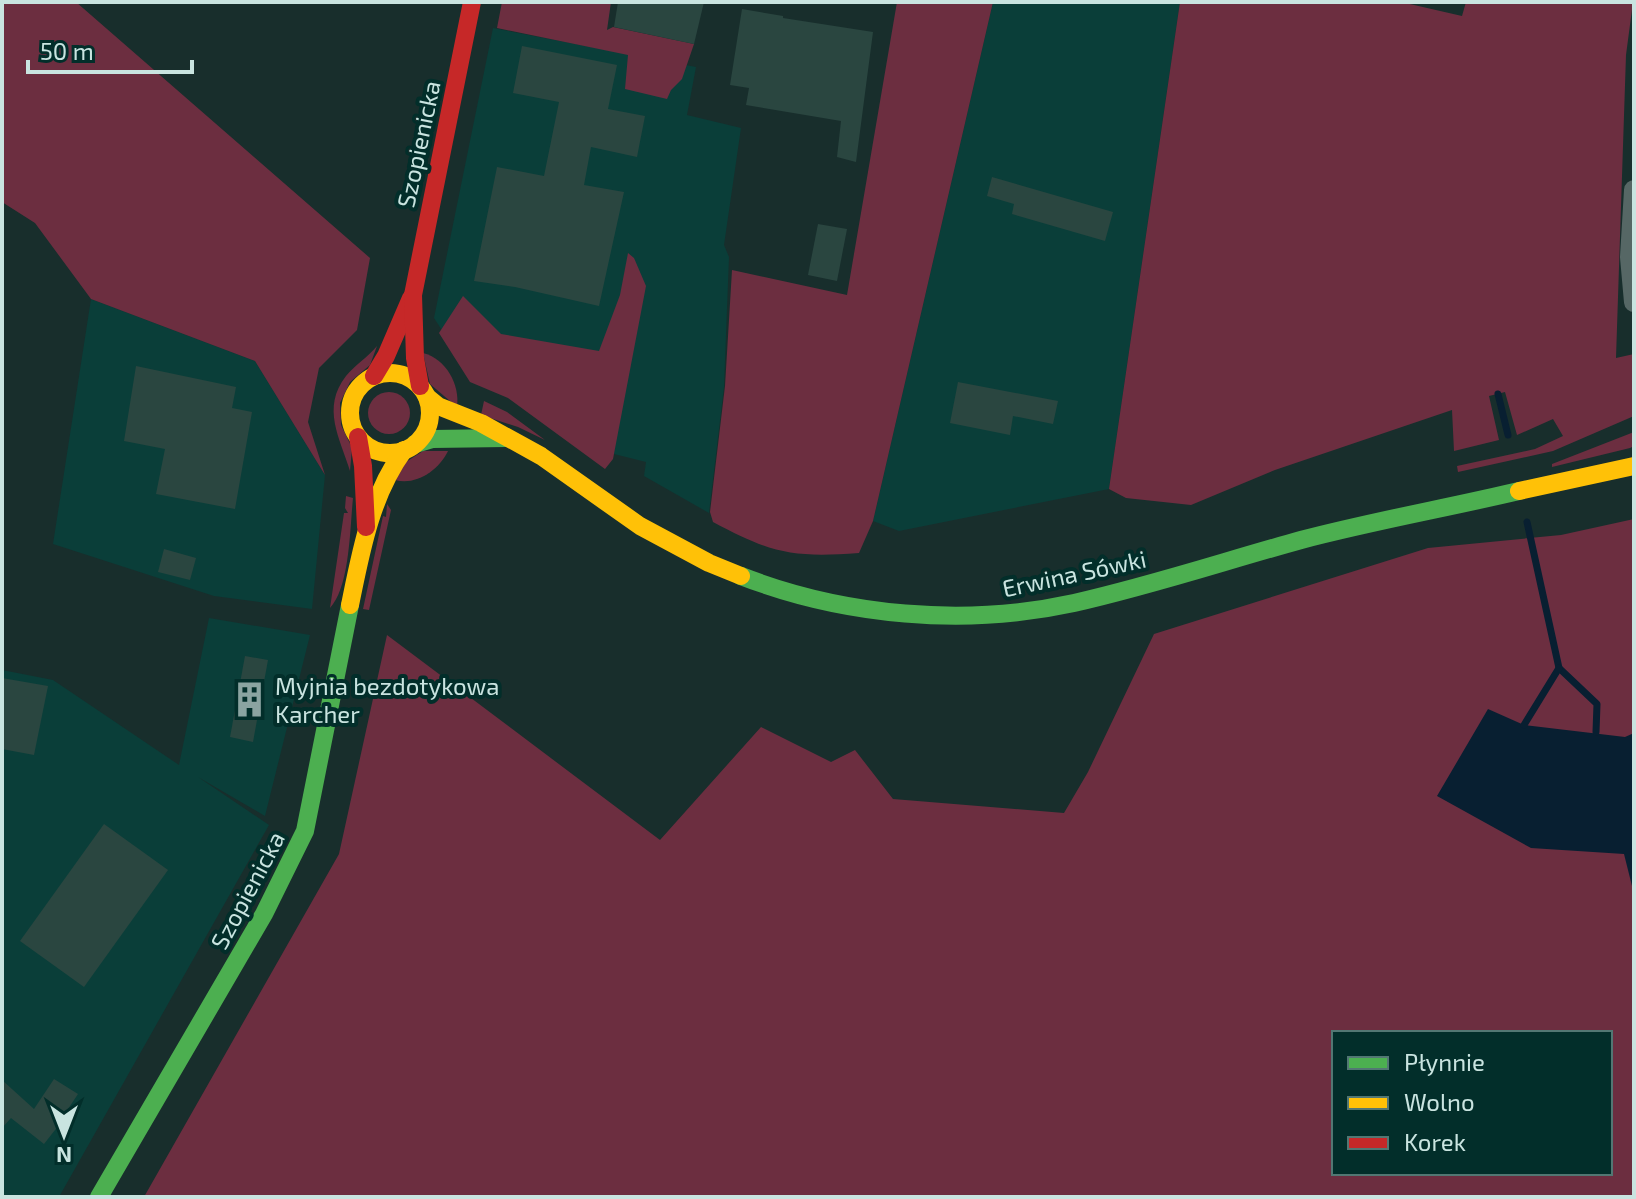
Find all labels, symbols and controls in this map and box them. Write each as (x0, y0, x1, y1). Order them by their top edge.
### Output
scale bar (28, 24, 192, 74)
text: 50 m (40, 36, 94, 65)
street label: Szopienicka (390, 78, 446, 210)
street label: Erwina Sówki (999, 544, 1149, 602)
place label: Myjnia bezdotykowa Karcher (275, 671, 499, 728)
building icon: Myjnia bezdotykowa Karcher (230, 680, 268, 718)
street label: Szopienicka (204, 826, 290, 954)
legend (1332, 1031, 1612, 1175)
text: Płynnie (1404, 1047, 1485, 1076)
text: Wolno (1404, 1087, 1475, 1116)
north arrow (24, 1095, 104, 1175)
text: Korek (1404, 1127, 1466, 1156)
text: N (56, 1143, 72, 1169)

